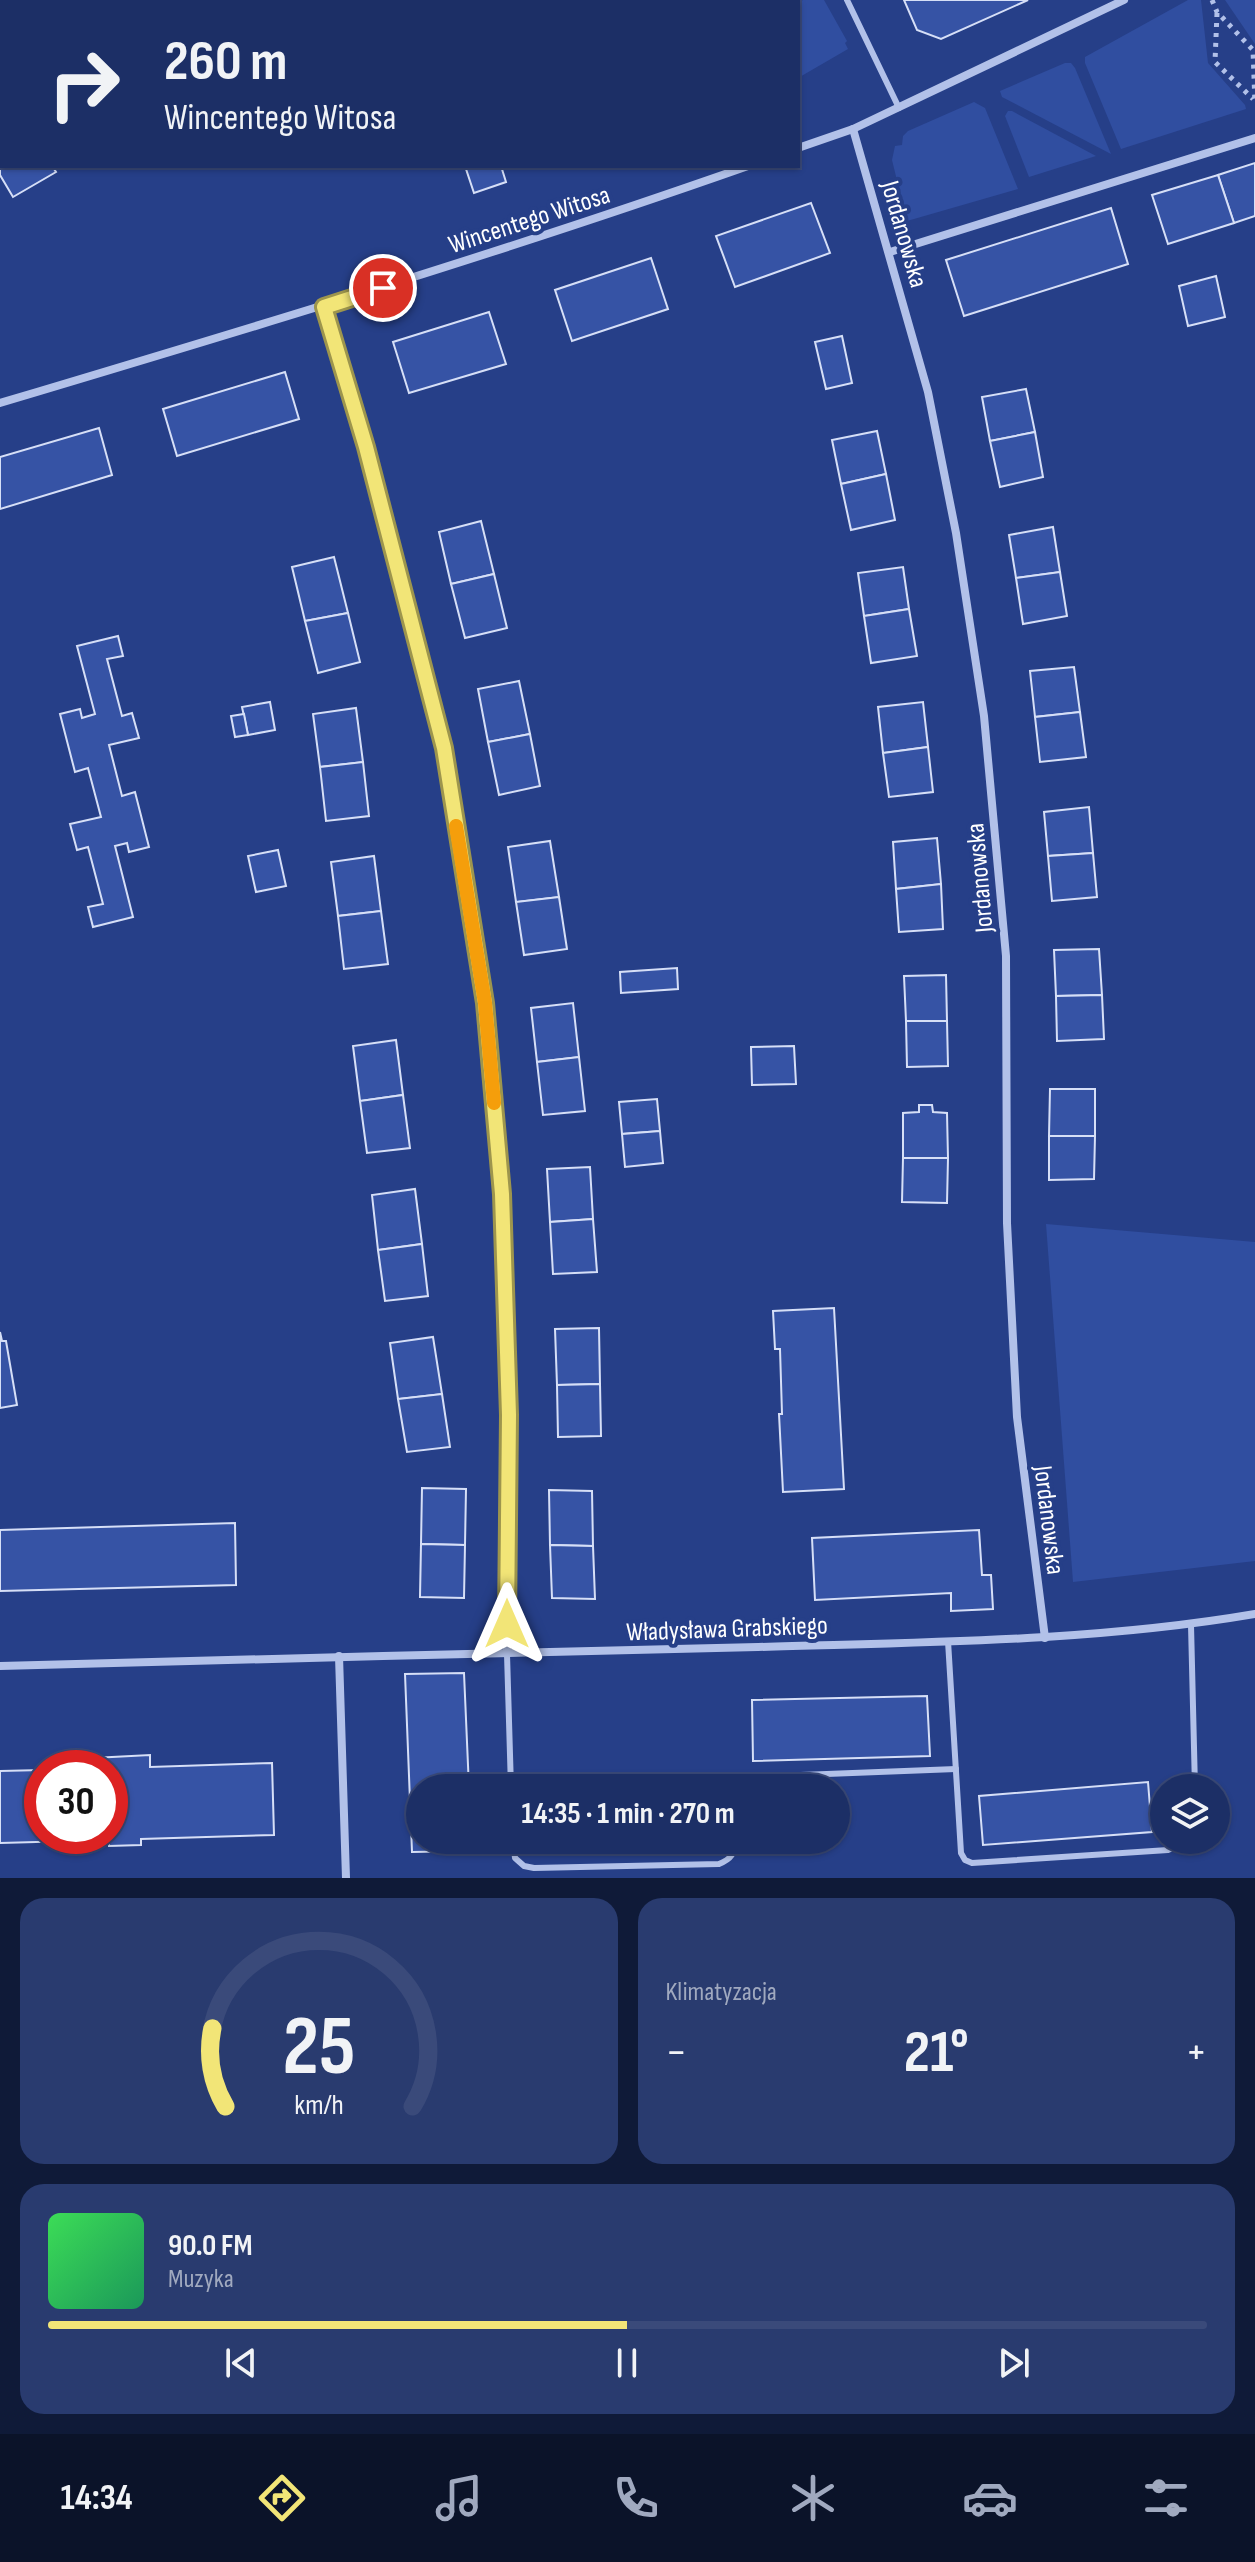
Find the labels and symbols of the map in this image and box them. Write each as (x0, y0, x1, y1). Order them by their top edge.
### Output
street label: Jordanowska (873, 176, 934, 291)
street label: Wincentego Witosa (445, 180, 614, 261)
pin (349, 254, 417, 322)
street label: Jordanowska (960, 822, 1001, 935)
street label: Jordanowska (1026, 1463, 1071, 1577)
position arrow (465, 1582, 549, 1666)
street label: Władysława Grabskiego (626, 1610, 828, 1649)
speed limit sign: 30 (24, 1750, 128, 1854)

